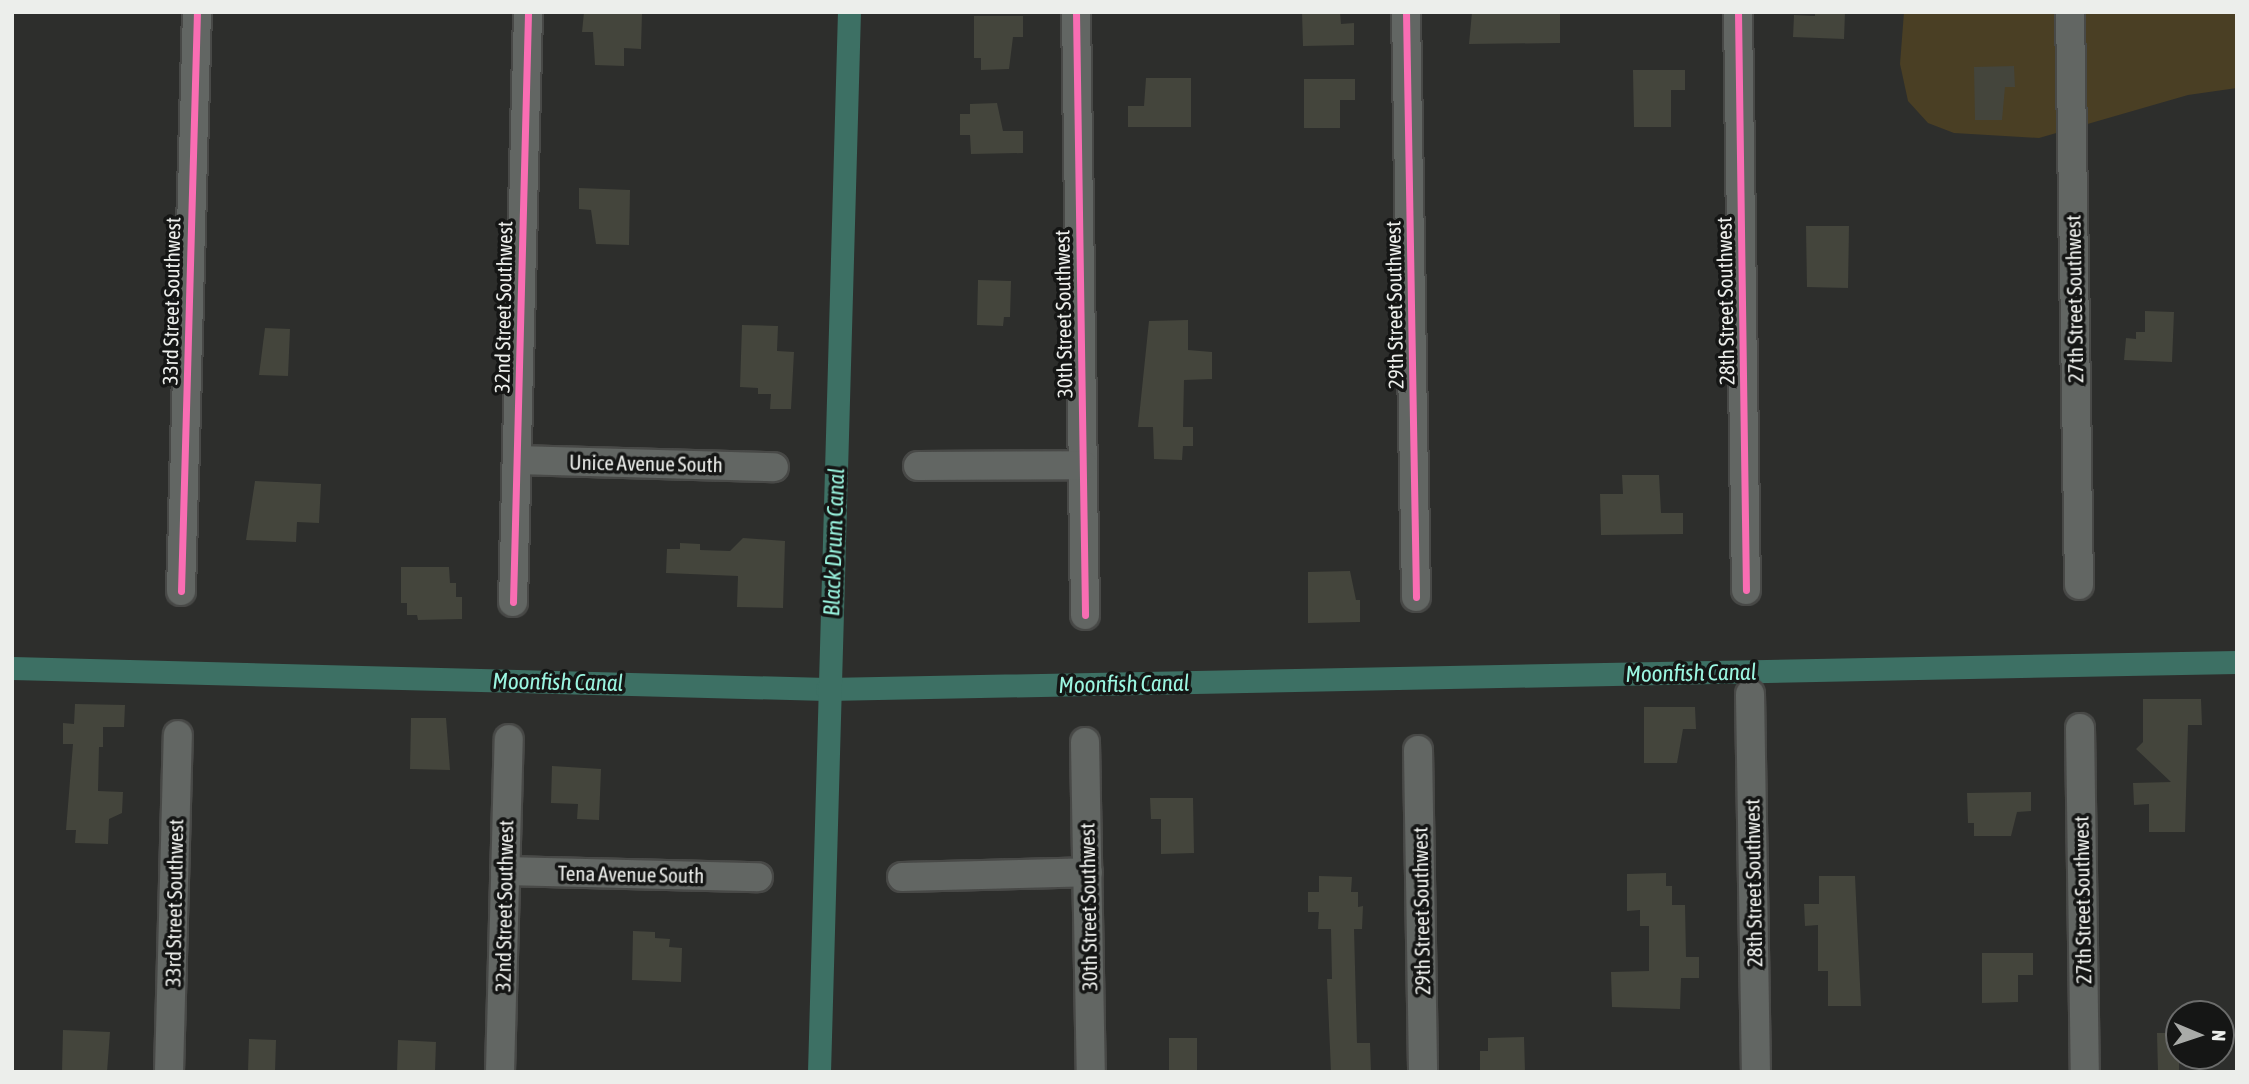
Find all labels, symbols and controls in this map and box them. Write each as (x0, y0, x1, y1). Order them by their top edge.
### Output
street label: 27th Street Southwest (2060, 215, 2088, 383)
street label: 33rd Street Southwest (157, 217, 185, 385)
street label: 28th Street Southwest (1711, 217, 1739, 385)
street label: 32nd Street Southwest (489, 221, 517, 393)
street label: 29th Street Southwest (1380, 221, 1408, 389)
street label: 30th Street Southwest (1049, 230, 1077, 398)
street label: Unice Avenue South (569, 449, 723, 477)
water label: Black Drum Canal (818, 467, 850, 617)
water label: Moonfish Canal (1625, 658, 1757, 688)
water label: Moonfish Canal (492, 667, 624, 697)
water label: Moonfish Canal (1058, 669, 1190, 699)
street label: 28th Street Southwest (1739, 799, 1767, 967)
street label: 27th Street Southwest (2068, 816, 2096, 984)
street label: 33rd Street Southwest (160, 819, 188, 987)
street label: 32nd Street Southwest (490, 820, 518, 992)
street label: 30th Street Southwest (1074, 823, 1102, 991)
street label: 29th Street Southwest (1407, 827, 1435, 995)
street label: Tena Avenue South (558, 860, 704, 888)
north arrow (2165, 1000, 2235, 1070)
text: N (2208, 1030, 2230, 1042)

